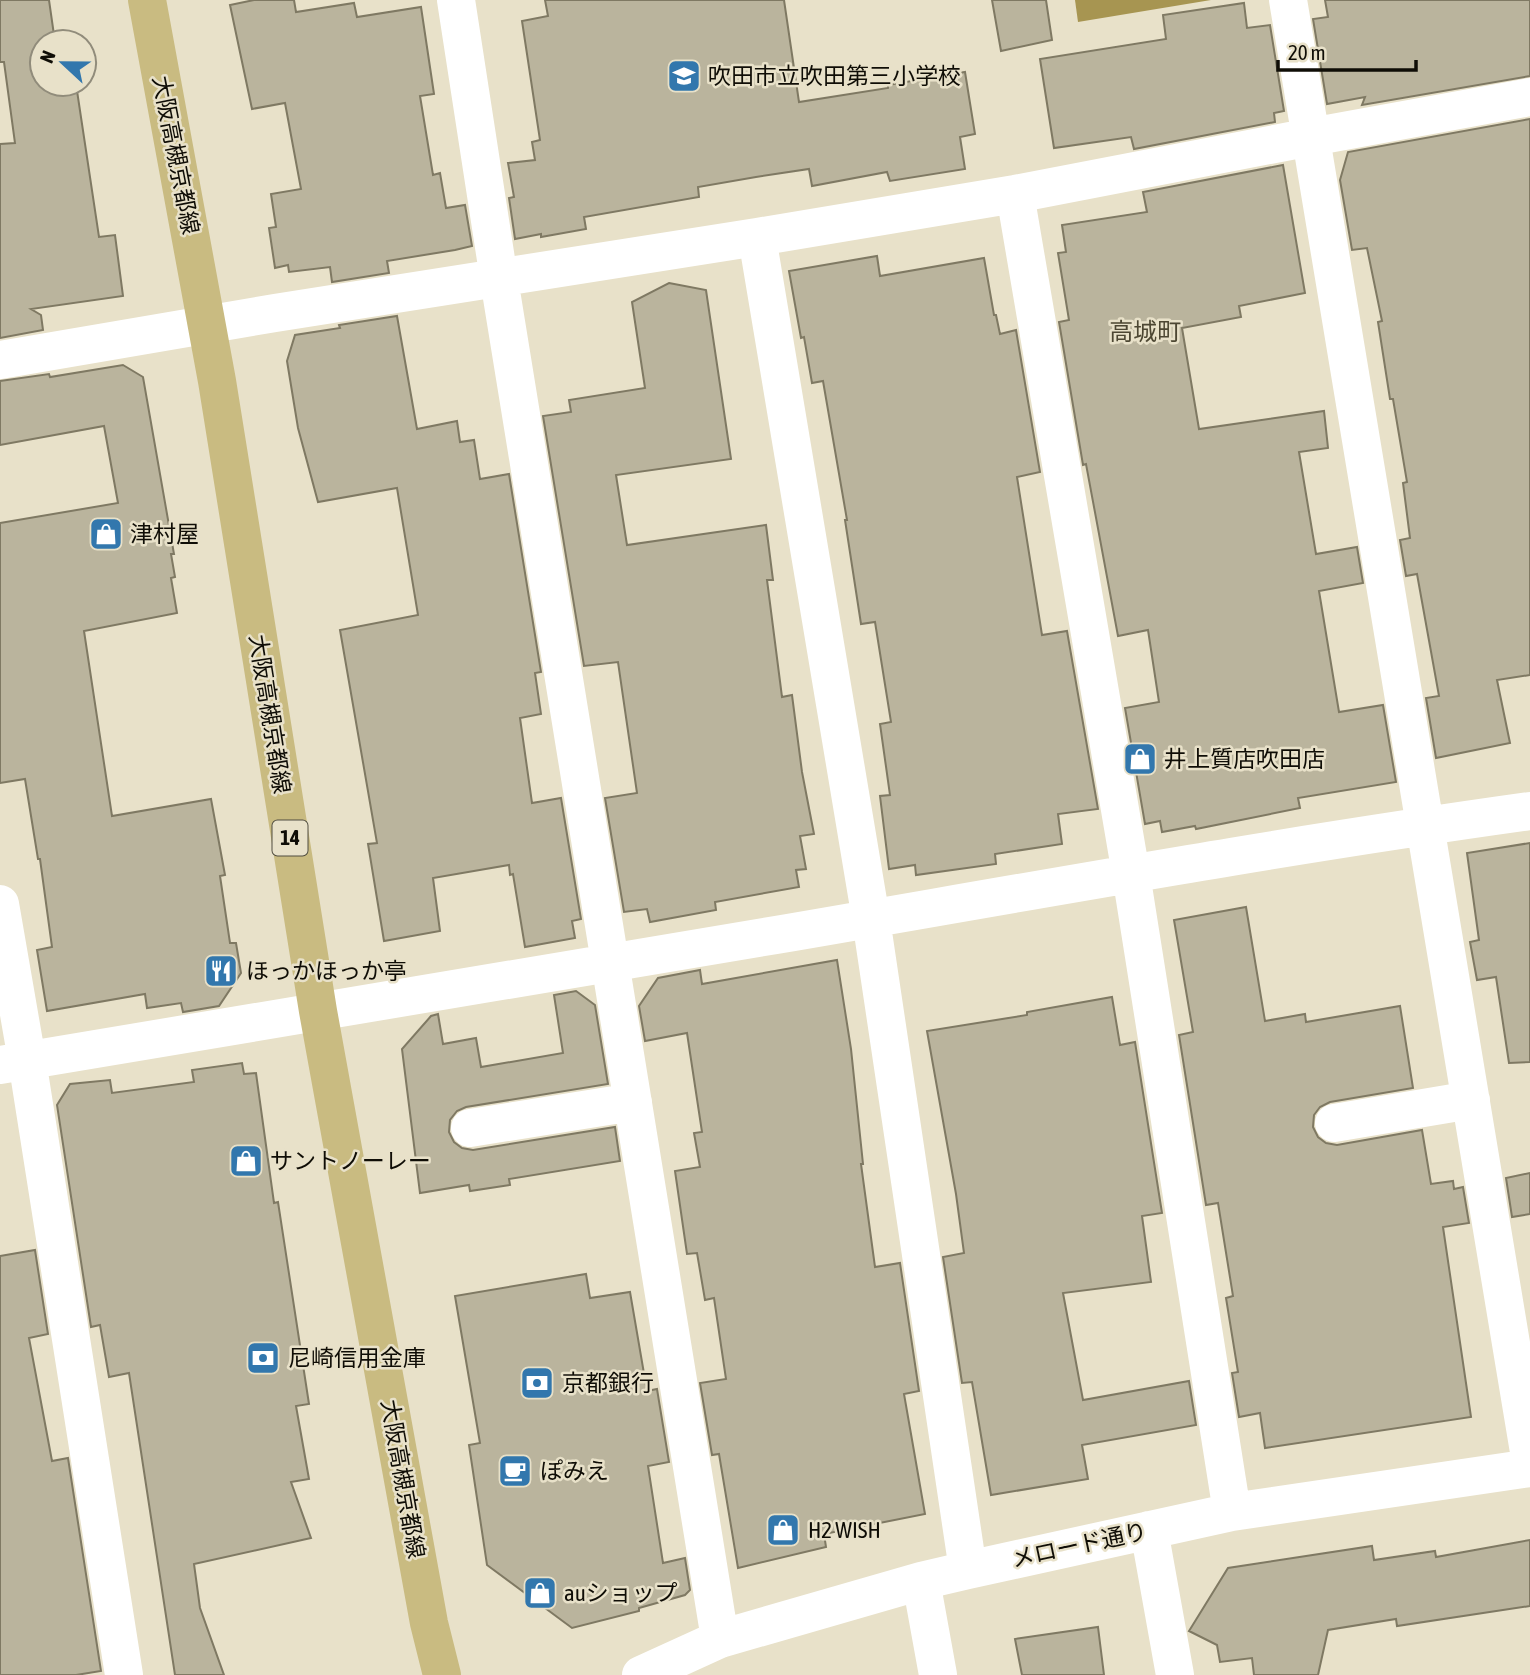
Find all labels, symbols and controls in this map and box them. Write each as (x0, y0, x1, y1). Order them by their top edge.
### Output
north arrow (28, 28, 98, 98)
scale bar (1278, 28, 1416, 72)
text: 20 m (1288, 40, 1326, 64)
text: N (35, 47, 60, 66)
school or university icon: 吹田市立吹田第三小学校 (665, 57, 703, 95)
place label: 吹田市立吹田第三小学校 (708, 63, 961, 89)
street label: 大阪高槻京都線 (148, 73, 204, 237)
district label: 高城町 (1109, 318, 1181, 345)
shop icon: 津村屋 (87, 515, 125, 553)
place label: 津村屋 (130, 521, 199, 547)
street label: 大阪高槻京都線 (245, 632, 295, 796)
shop icon: 井上質店吹田店 (1121, 740, 1159, 778)
place label: 井上質店吹田店 (1164, 746, 1325, 772)
road number: 14 (272, 820, 308, 856)
restaurant icon: ほっかほっか亭 (202, 952, 240, 990)
place label: ほっかほっか亭 (246, 958, 407, 984)
shop icon: サントノーレー (227, 1142, 265, 1180)
place label: サントノーレー (270, 1148, 431, 1174)
bank icon: 尼崎信用金庫 (244, 1339, 282, 1377)
place label: 尼崎信用金庫 (288, 1345, 426, 1371)
bank icon: 京都銀行 (518, 1364, 556, 1402)
place label: 京都銀行 (562, 1370, 654, 1396)
street label: 大阪高槻京都線 (376, 1397, 430, 1561)
cafe icon: ぽみえ (496, 1452, 534, 1490)
place label: ぽみえ (540, 1458, 609, 1484)
shop icon: H2 WISH (764, 1511, 802, 1549)
place label: H2 WISH (808, 1517, 881, 1543)
street label: メロード通り (1009, 1518, 1149, 1572)
shop icon: auショップ (521, 1574, 559, 1612)
place label: auショップ (564, 1580, 678, 1606)

